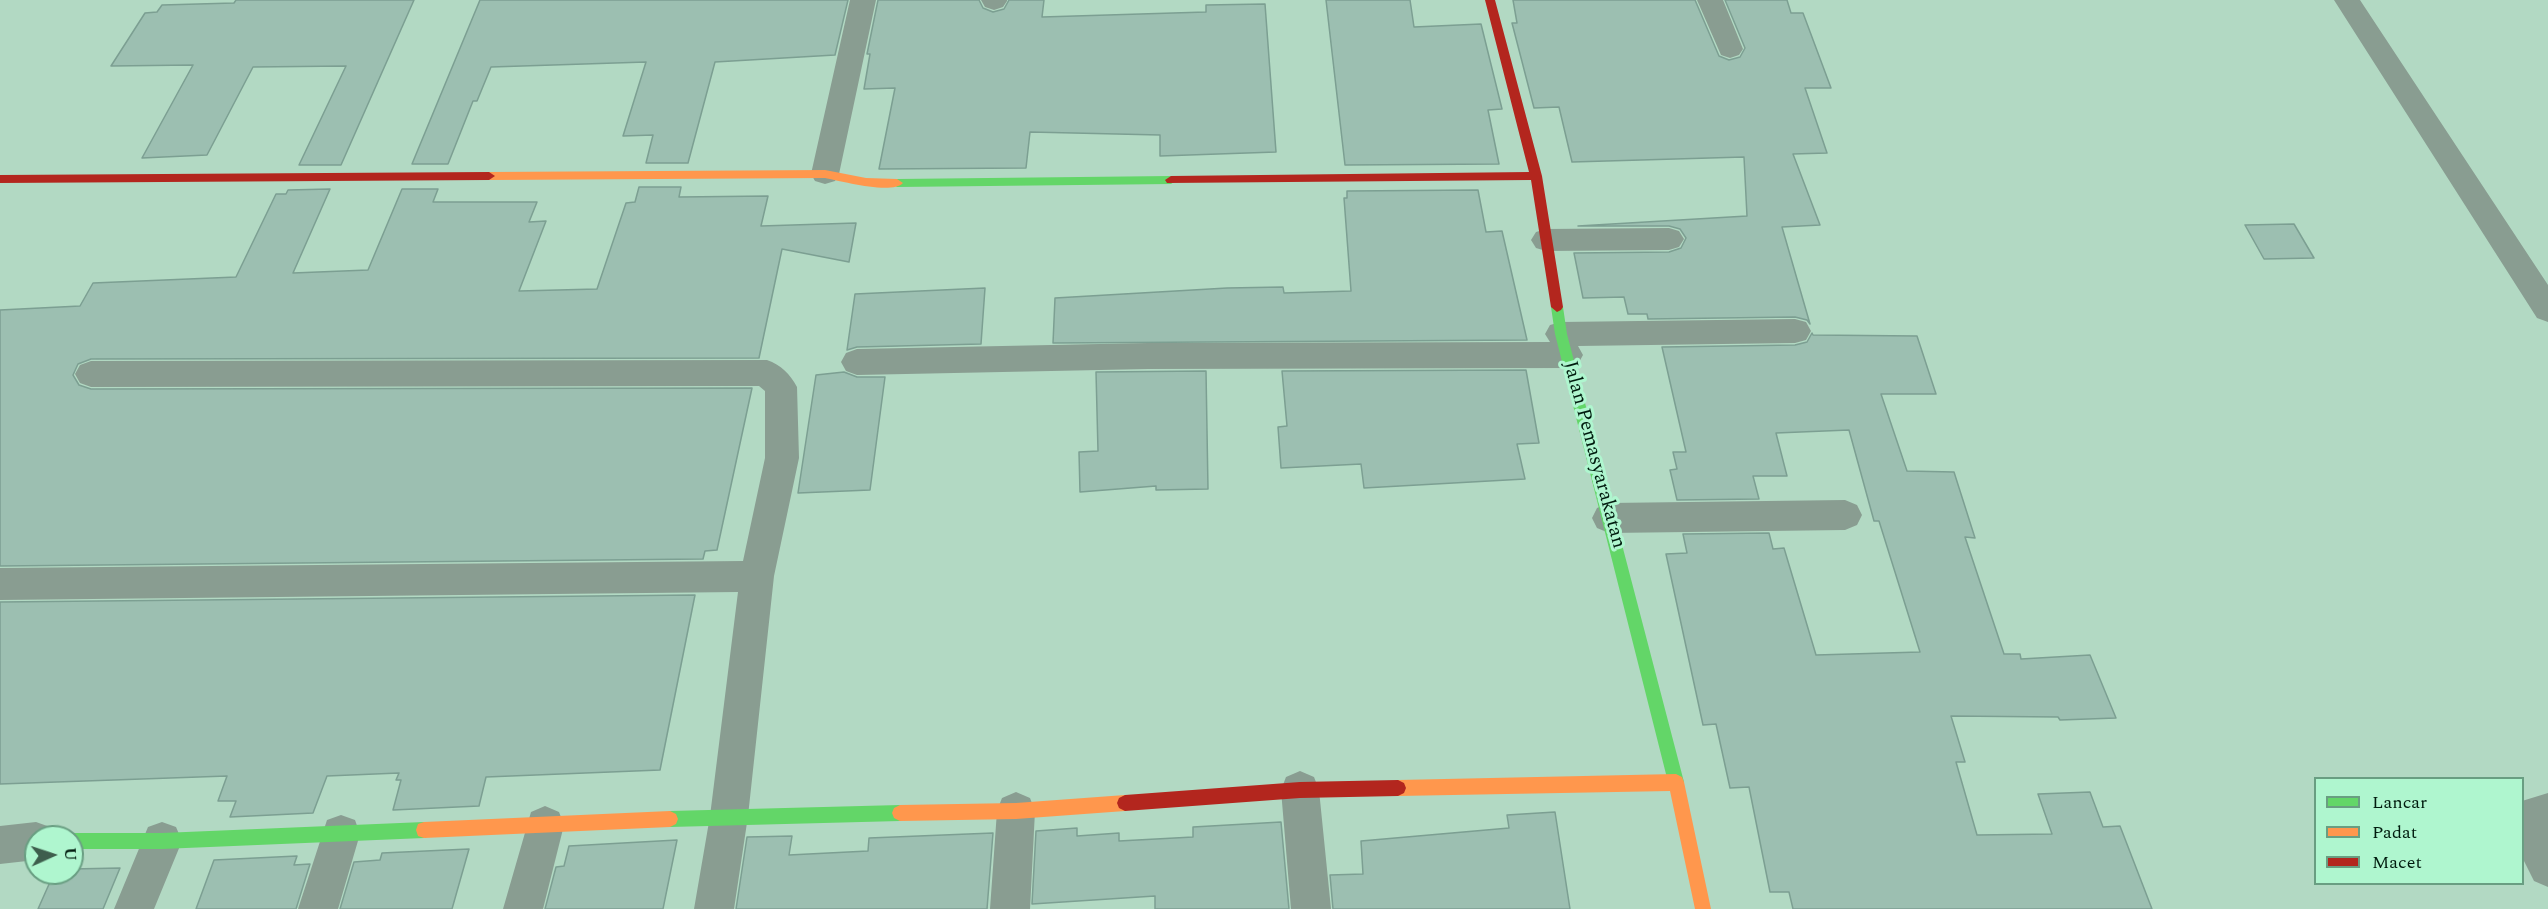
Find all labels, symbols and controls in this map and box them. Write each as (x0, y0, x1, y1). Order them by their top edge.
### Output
street label: Jalan Pemasyarakatan (1556, 359, 1630, 551)
legend (2314, 777, 2524, 885)
text: Lancar (2372, 789, 2427, 816)
text: Padat (2372, 819, 2417, 846)
north arrow (24, 825, 84, 885)
text: U (58, 847, 82, 861)
text: Macet (2372, 849, 2422, 876)

